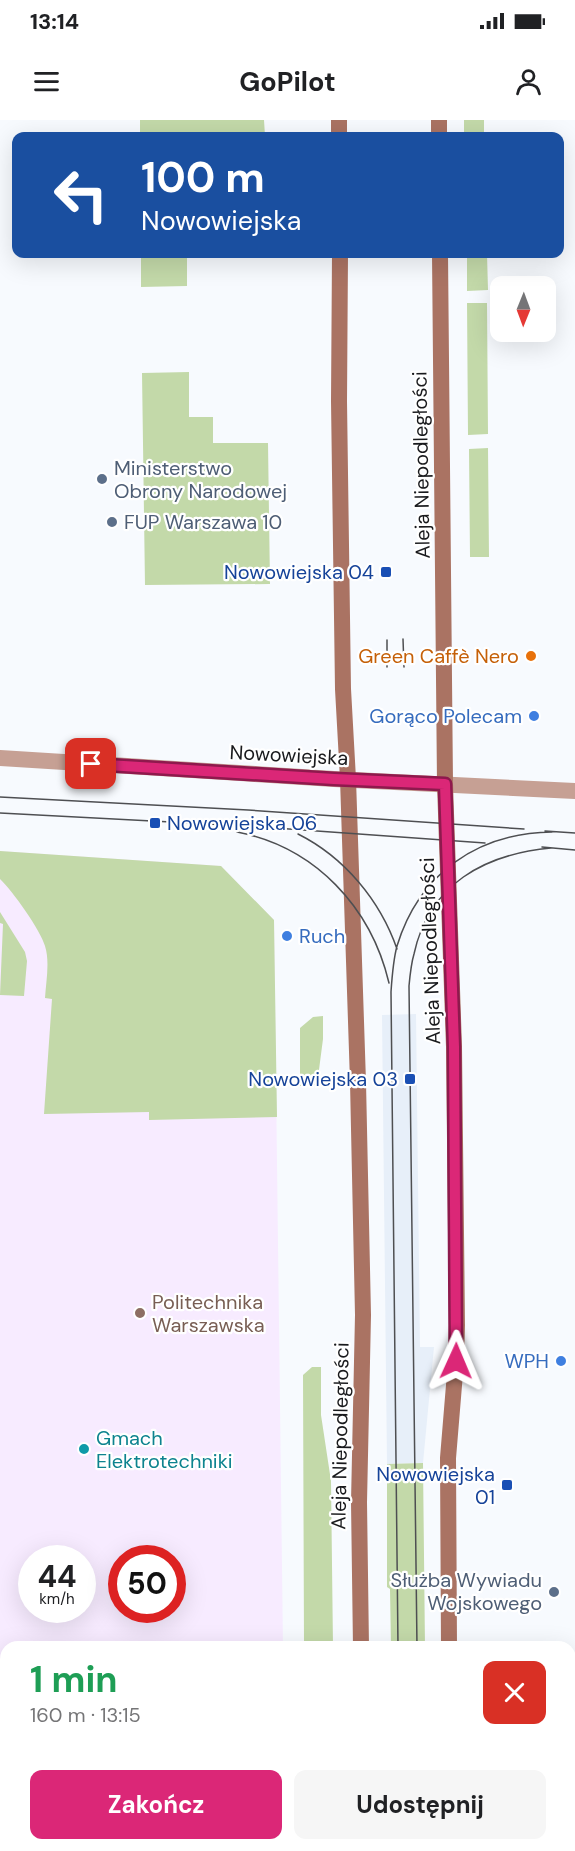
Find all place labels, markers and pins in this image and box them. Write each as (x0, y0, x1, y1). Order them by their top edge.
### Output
place label: Ministerstwo Obrony Narodowej (114, 455, 287, 504)
marker: Ministerstwo Obrony Narodowej (95, 472, 109, 486)
place label: FUP Warszawa 10 (124, 509, 282, 535)
marker: FUP Warszawa 10 (105, 515, 119, 529)
place label: Nowowiejska 04 (224, 559, 374, 585)
marker: Nowowiejska 04 (379, 565, 393, 579)
place label: Green Caffè Nero (358, 643, 519, 669)
marker: Green Caffè Nero (524, 649, 538, 663)
place label: Gorąco Polecam (369, 703, 522, 729)
marker: Gorąco Polecam (527, 709, 541, 723)
pin (65, 738, 116, 789)
place label: Nowowiejska 06 (167, 810, 317, 836)
marker: Nowowiejska 06 (148, 816, 162, 830)
place label: Ruch (299, 923, 345, 949)
marker: Ruch (280, 929, 294, 943)
place label: Nowowiejska 03 (248, 1066, 398, 1092)
marker: Nowowiejska 03 (403, 1072, 417, 1086)
place label: Politechnika Warszawska (152, 1289, 265, 1338)
marker: Politechnika Warszawska (133, 1306, 147, 1320)
place label: WPH (504, 1348, 549, 1374)
marker: WPH (554, 1354, 568, 1368)
place label: Gmach Elektrotechniki (96, 1425, 233, 1474)
marker: Gmach Elektrotechniki (77, 1442, 91, 1456)
place label: Nowowiejska 01 (376, 1461, 495, 1510)
marker: Nowowiejska 01 (500, 1478, 514, 1492)
place label: Służba Wywiadu Wojskowego (391, 1567, 542, 1616)
marker: Służba Wywiadu Wojskowego (547, 1585, 561, 1599)

